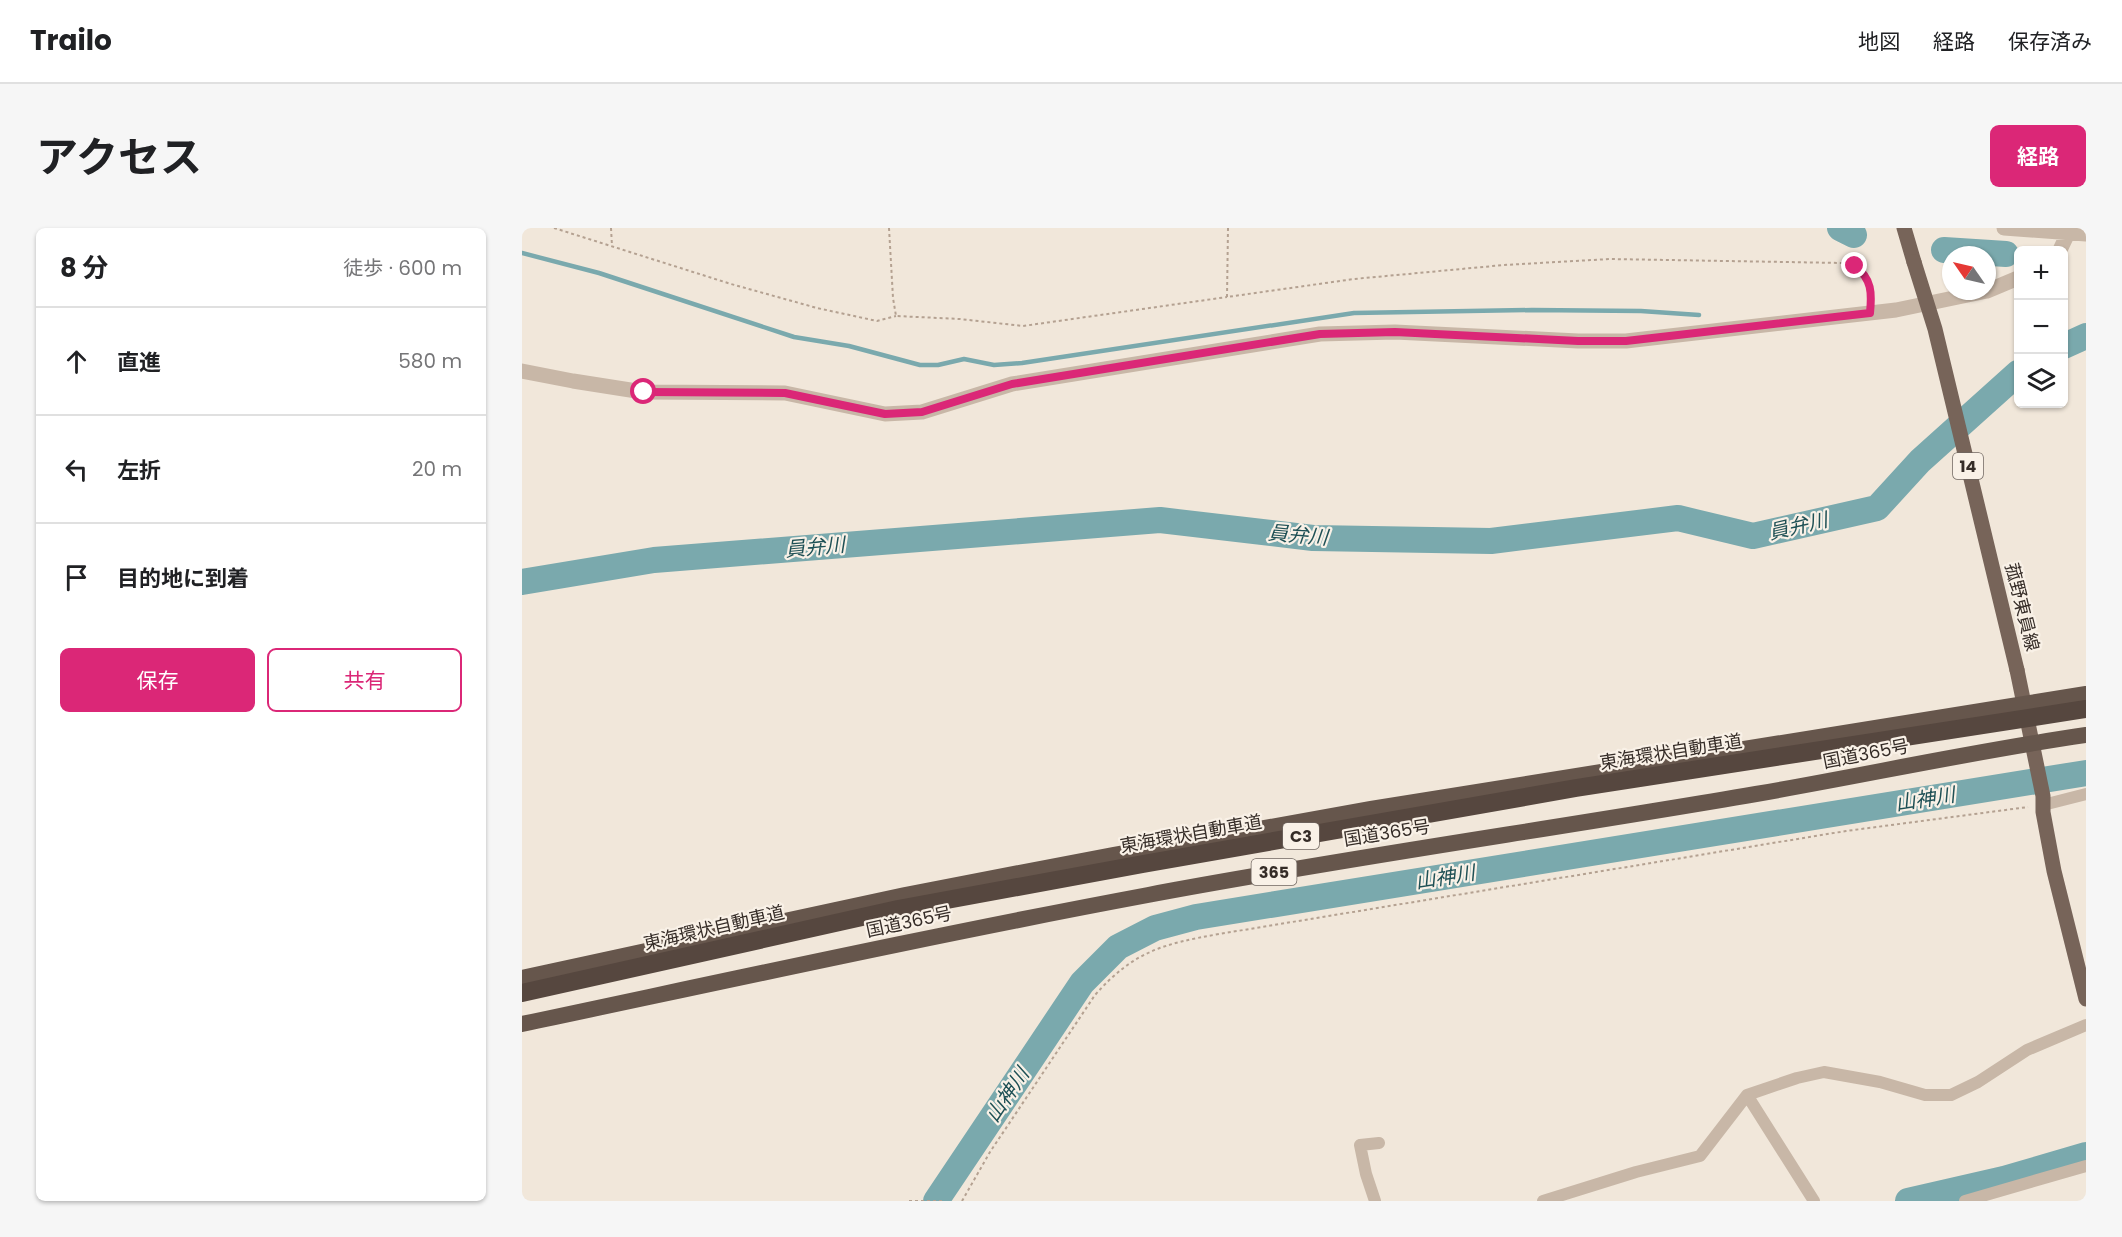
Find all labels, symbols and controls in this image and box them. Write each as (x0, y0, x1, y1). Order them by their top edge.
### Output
text: Trailo (30, 21, 112, 60)
text: 地図 (1858, 27, 1900, 56)
text: 経路 (1933, 27, 1975, 56)
text: 保存済み (2008, 27, 2092, 56)
button: 経路 (1990, 125, 2086, 187)
text: アクセス (36, 128, 202, 187)
north arrow (1942, 246, 1996, 300)
map controls (2014, 246, 2068, 408)
button: + (2014, 246, 2068, 300)
text: 8 分 (60, 250, 108, 286)
route end (1841, 252, 1867, 278)
text: 徒歩 · 600 m (343, 254, 462, 282)
button: − (2014, 300, 2068, 354)
icon: ahead (60, 345, 93, 378)
text: 直進 (117, 347, 161, 378)
text: 580 m (398, 347, 462, 375)
button: layers (2014, 354, 2068, 408)
route start (630, 378, 656, 404)
icon: left (60, 453, 93, 486)
road number: 14 (1953, 453, 1983, 479)
text: 左折 (117, 455, 161, 486)
text: 20 m (412, 455, 462, 483)
water label: 員弁川 (1766, 505, 1832, 546)
water label: 員弁川 (1267, 518, 1331, 552)
water label: 員弁川 (784, 530, 848, 564)
street label: 菰野東員線 (1999, 560, 2046, 654)
icon: arrive (60, 561, 93, 594)
text: 目的地に到着 (117, 563, 249, 594)
button: 保存 (60, 648, 255, 712)
button: 共有 (267, 648, 462, 712)
street label: 東海環状自動車道 (1598, 728, 1744, 775)
street label: 国道365号 (1821, 733, 1911, 774)
water label: 山神川 (1893, 780, 1959, 818)
street label: 東海環状自動車道 (1118, 809, 1264, 858)
street label: 国道365号 (1342, 813, 1432, 852)
road number: C3 (1283, 823, 1319, 849)
water label: 山神川 (1413, 858, 1479, 896)
road number: 365 (1252, 859, 1296, 885)
street label: 東海環状自動車道 (641, 899, 787, 956)
street label: 国道365号 (864, 900, 954, 943)
water label: 山神川 (979, 1061, 1037, 1128)

